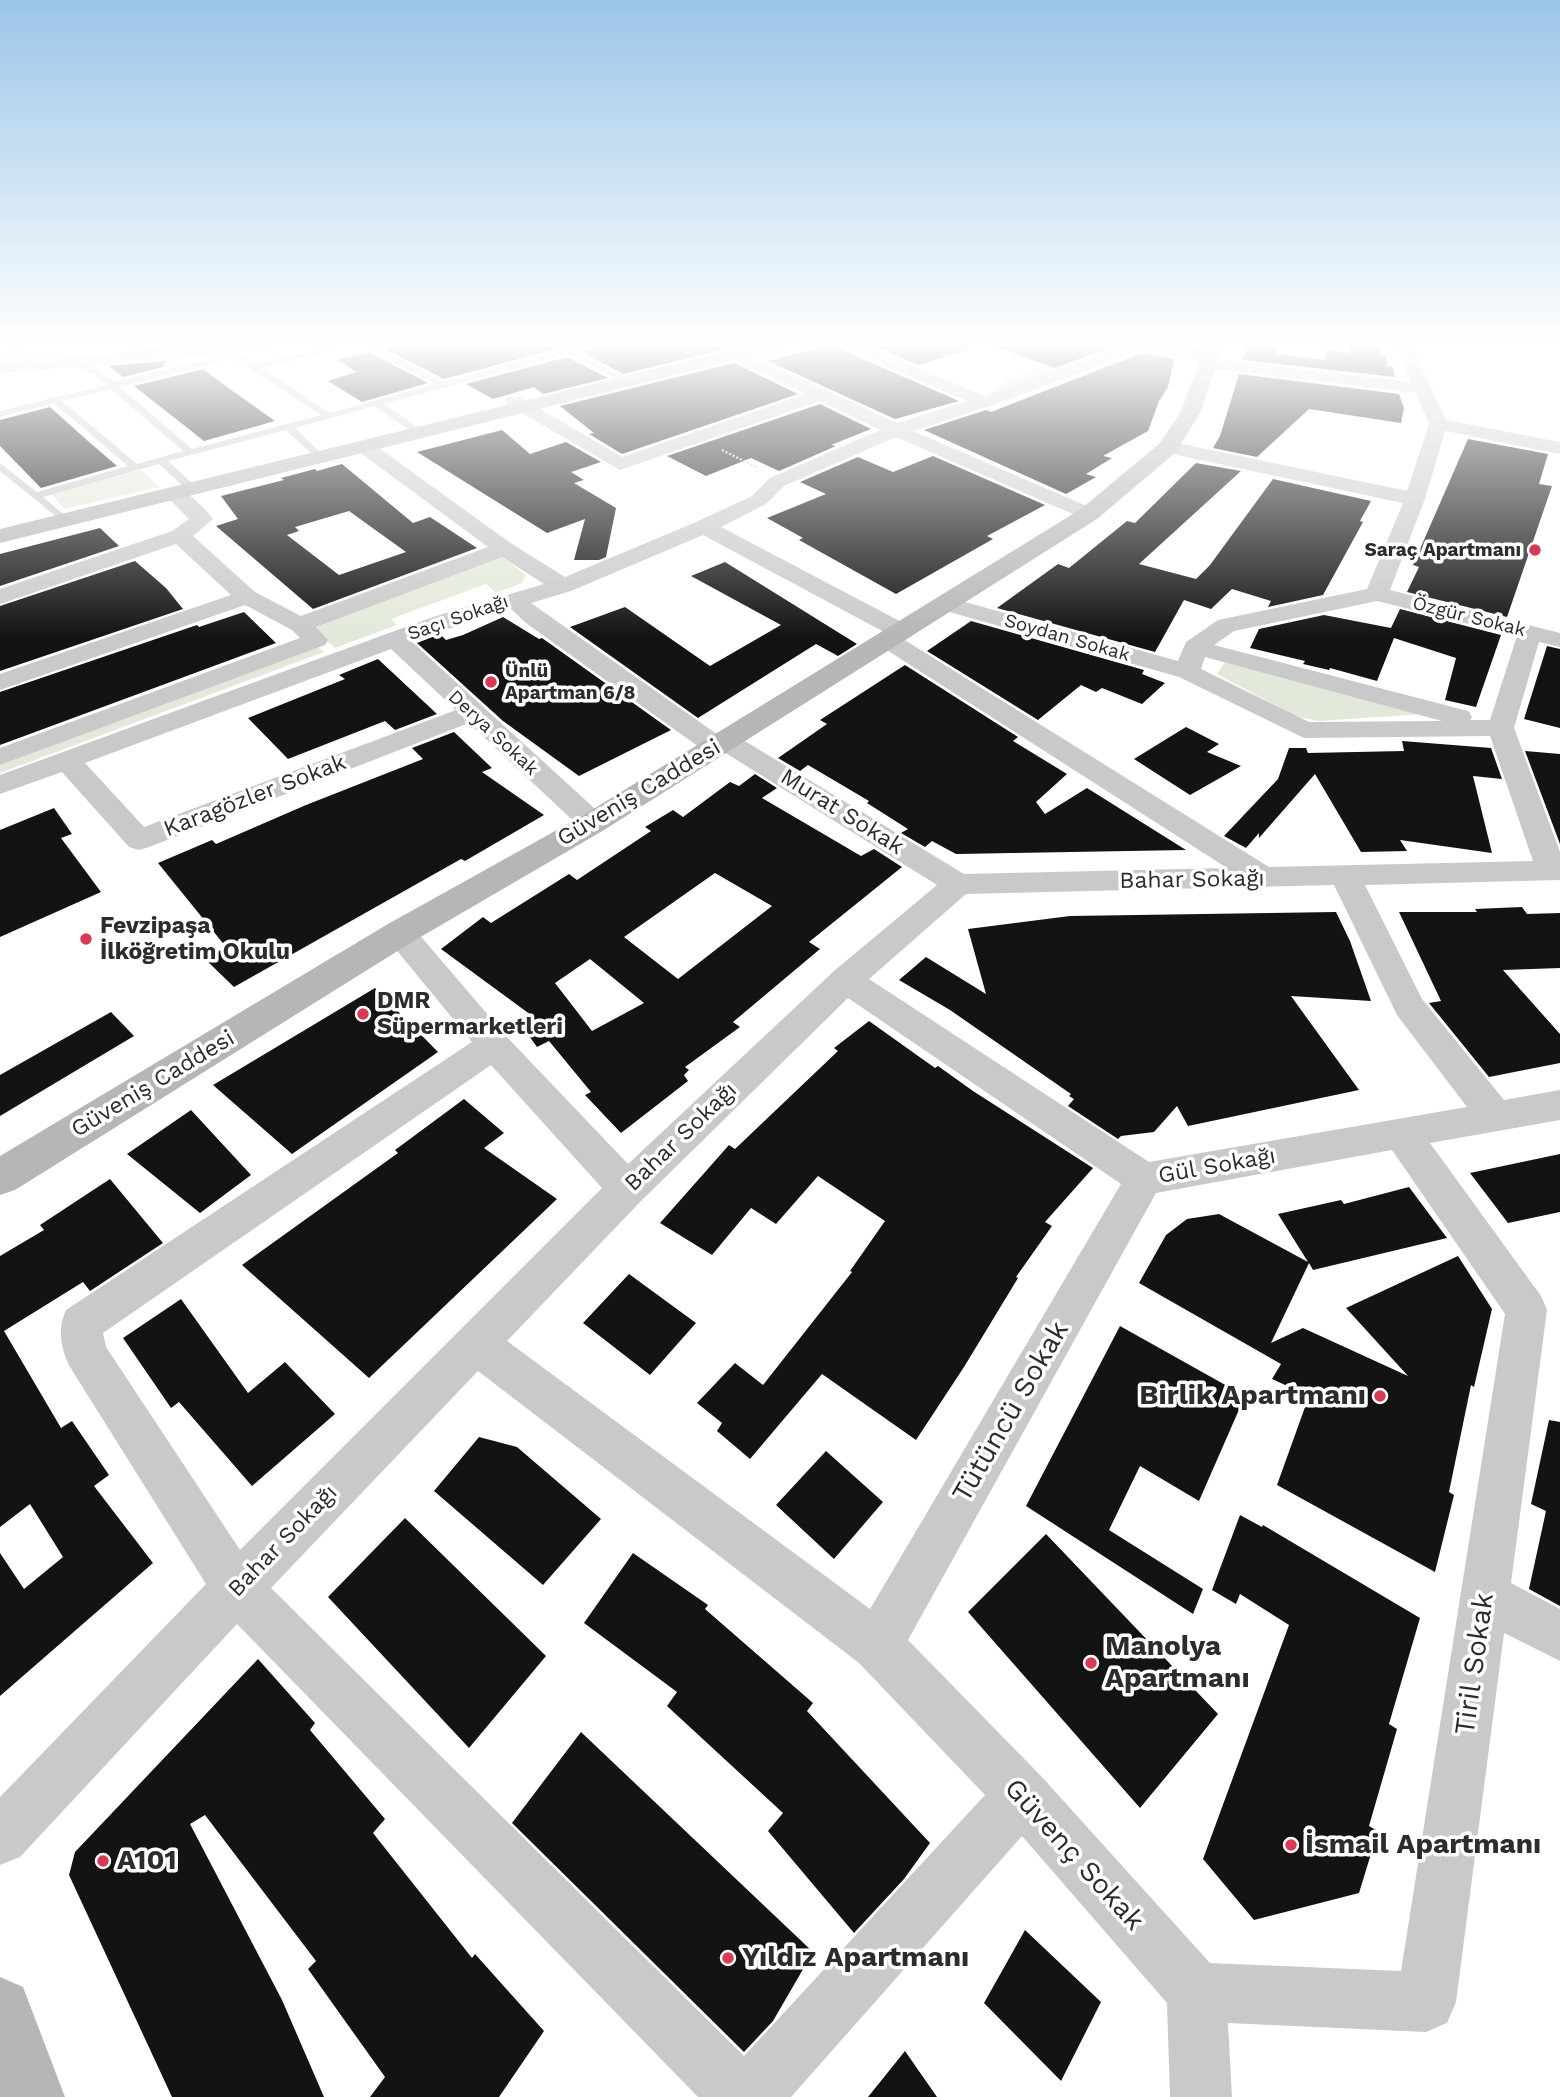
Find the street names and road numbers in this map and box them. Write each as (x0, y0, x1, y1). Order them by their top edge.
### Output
street label: Saçı Sokağı (405, 590, 511, 646)
street label: Özgür Sokak (1410, 592, 1528, 642)
street label: Soydan Sokak (1002, 609, 1132, 667)
street label: Derya Sokak (443, 685, 543, 781)
street label: Güveniş Caddesi (552, 733, 726, 853)
street label: Karagözler Sokak (160, 749, 350, 843)
street label: Murat Sokak (775, 763, 909, 861)
street label: Bahar Sokağı (1119, 865, 1265, 895)
street label: Güveniş Caddesi (66, 1024, 240, 1144)
street label: Bahar Sokağı (619, 1077, 743, 1197)
street label: Gül Sokağı (1156, 1142, 1278, 1190)
street label: Tütüncü Sokak (946, 1316, 1076, 1508)
street label: Bahar Sokağı (223, 1479, 343, 1603)
street label: Tiril Sokak (1448, 1591, 1502, 1737)
street label: Güvenç Sokak (997, 1772, 1151, 1938)

